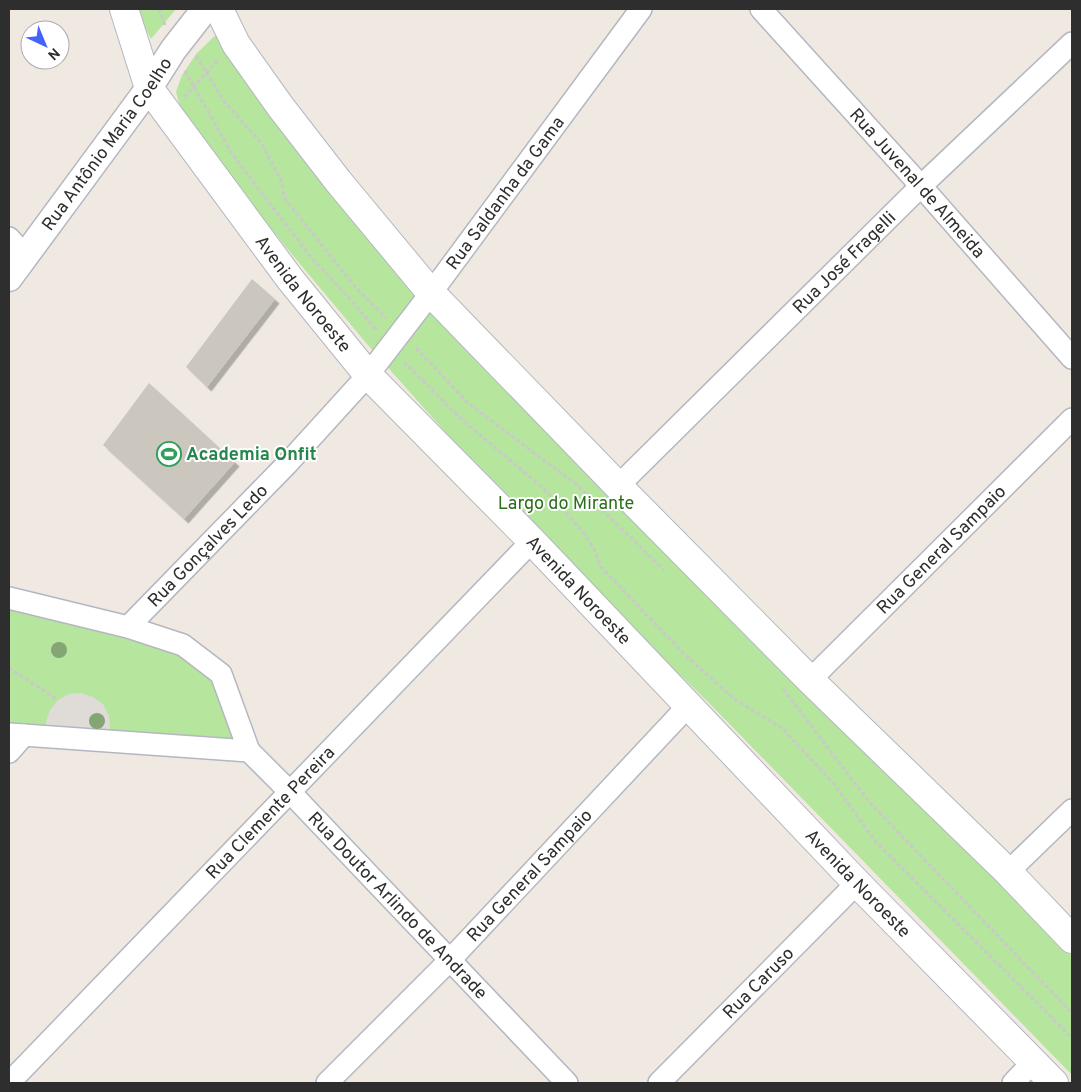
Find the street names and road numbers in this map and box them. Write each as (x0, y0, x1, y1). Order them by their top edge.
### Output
street label: Rua Antônio Maria Coelho (38, 54, 178, 236)
street label: Rua Juvenal de Almeida (844, 104, 989, 264)
street label: Rua Saldanha da Gama (442, 112, 571, 275)
street label: Rua José Fragelli (788, 207, 902, 320)
street label: Avenida Noroeste (249, 232, 355, 358)
street label: Rua Gonçalves Ledo (144, 480, 274, 613)
street label: Rua General Sampaio (872, 481, 1012, 620)
street label: Avenida Noroeste (520, 531, 635, 651)
street label: Rua Clemente Pereira (202, 742, 341, 885)
street label: Rua General Sampaio (463, 805, 598, 948)
street label: Rua Doutor Arlindo de Andrade (302, 808, 492, 1005)
street label: Avenida Noroeste (799, 825, 915, 944)
street label: Rua Caruso (719, 943, 800, 1025)

